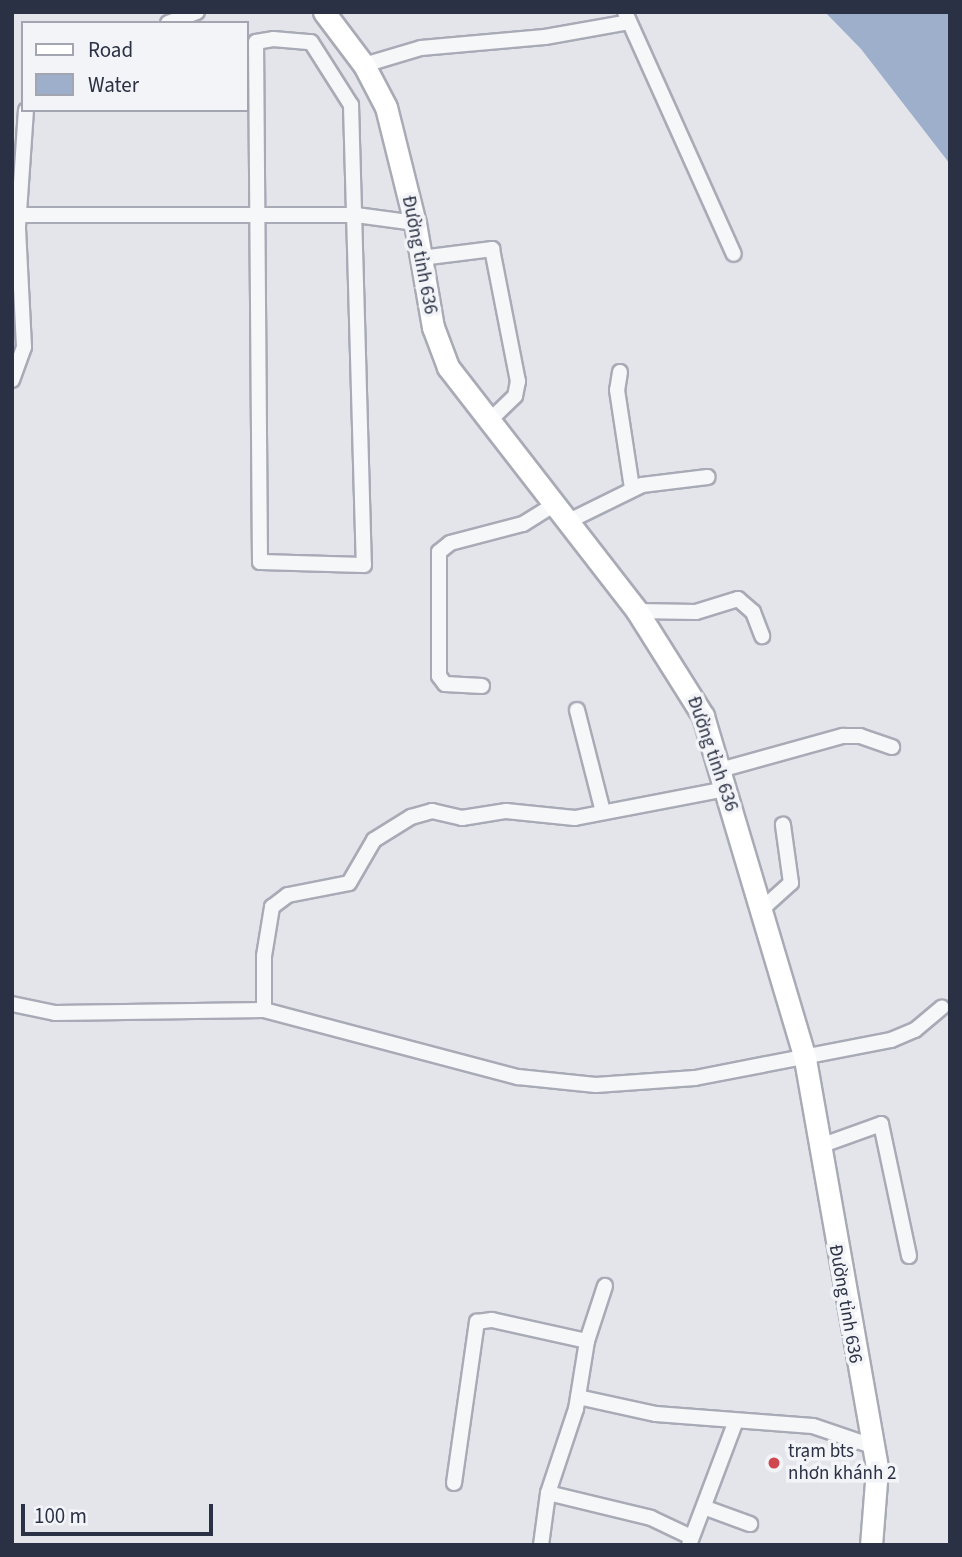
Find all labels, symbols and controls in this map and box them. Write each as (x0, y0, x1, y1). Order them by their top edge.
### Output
legend (21, 21, 248, 112)
text: Road (88, 35, 133, 65)
text: Water (88, 70, 139, 100)
street label: Đường tỉnh 636 (396, 194, 442, 316)
street label: Đường tỉnh 636 (682, 693, 742, 815)
street label: Đường tỉnh 636 (823, 1243, 867, 1365)
place label: trạm bts nhơn khánh 2 (788, 1441, 897, 1485)
marker: trạm bts nhơn khánh 2 (766, 1455, 782, 1471)
scale bar (24, 1490, 217, 1534)
text: 100 m (34, 1501, 87, 1531)

